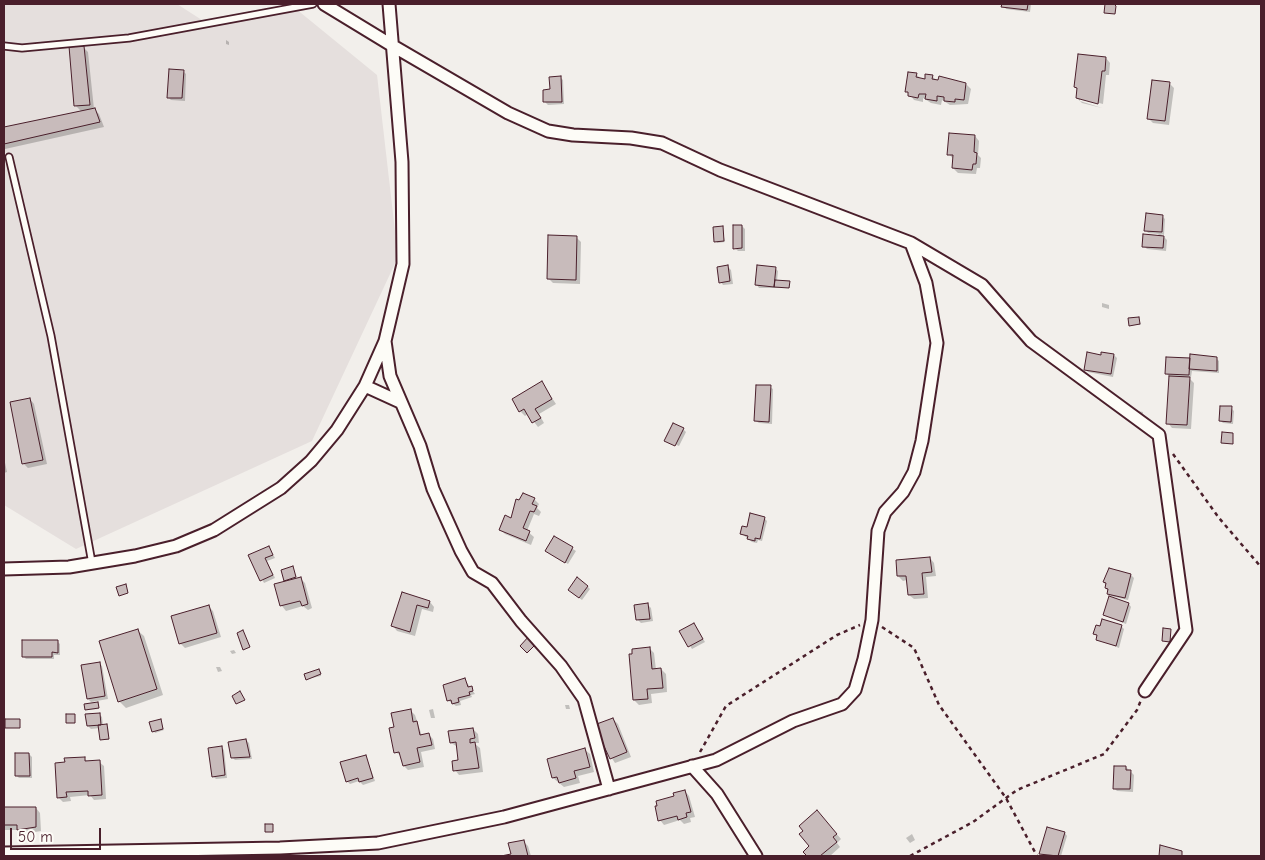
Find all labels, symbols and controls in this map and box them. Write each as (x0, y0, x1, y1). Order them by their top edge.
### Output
scale bar (12, 818, 104, 850)
text: 50 m (18, 828, 53, 846)

